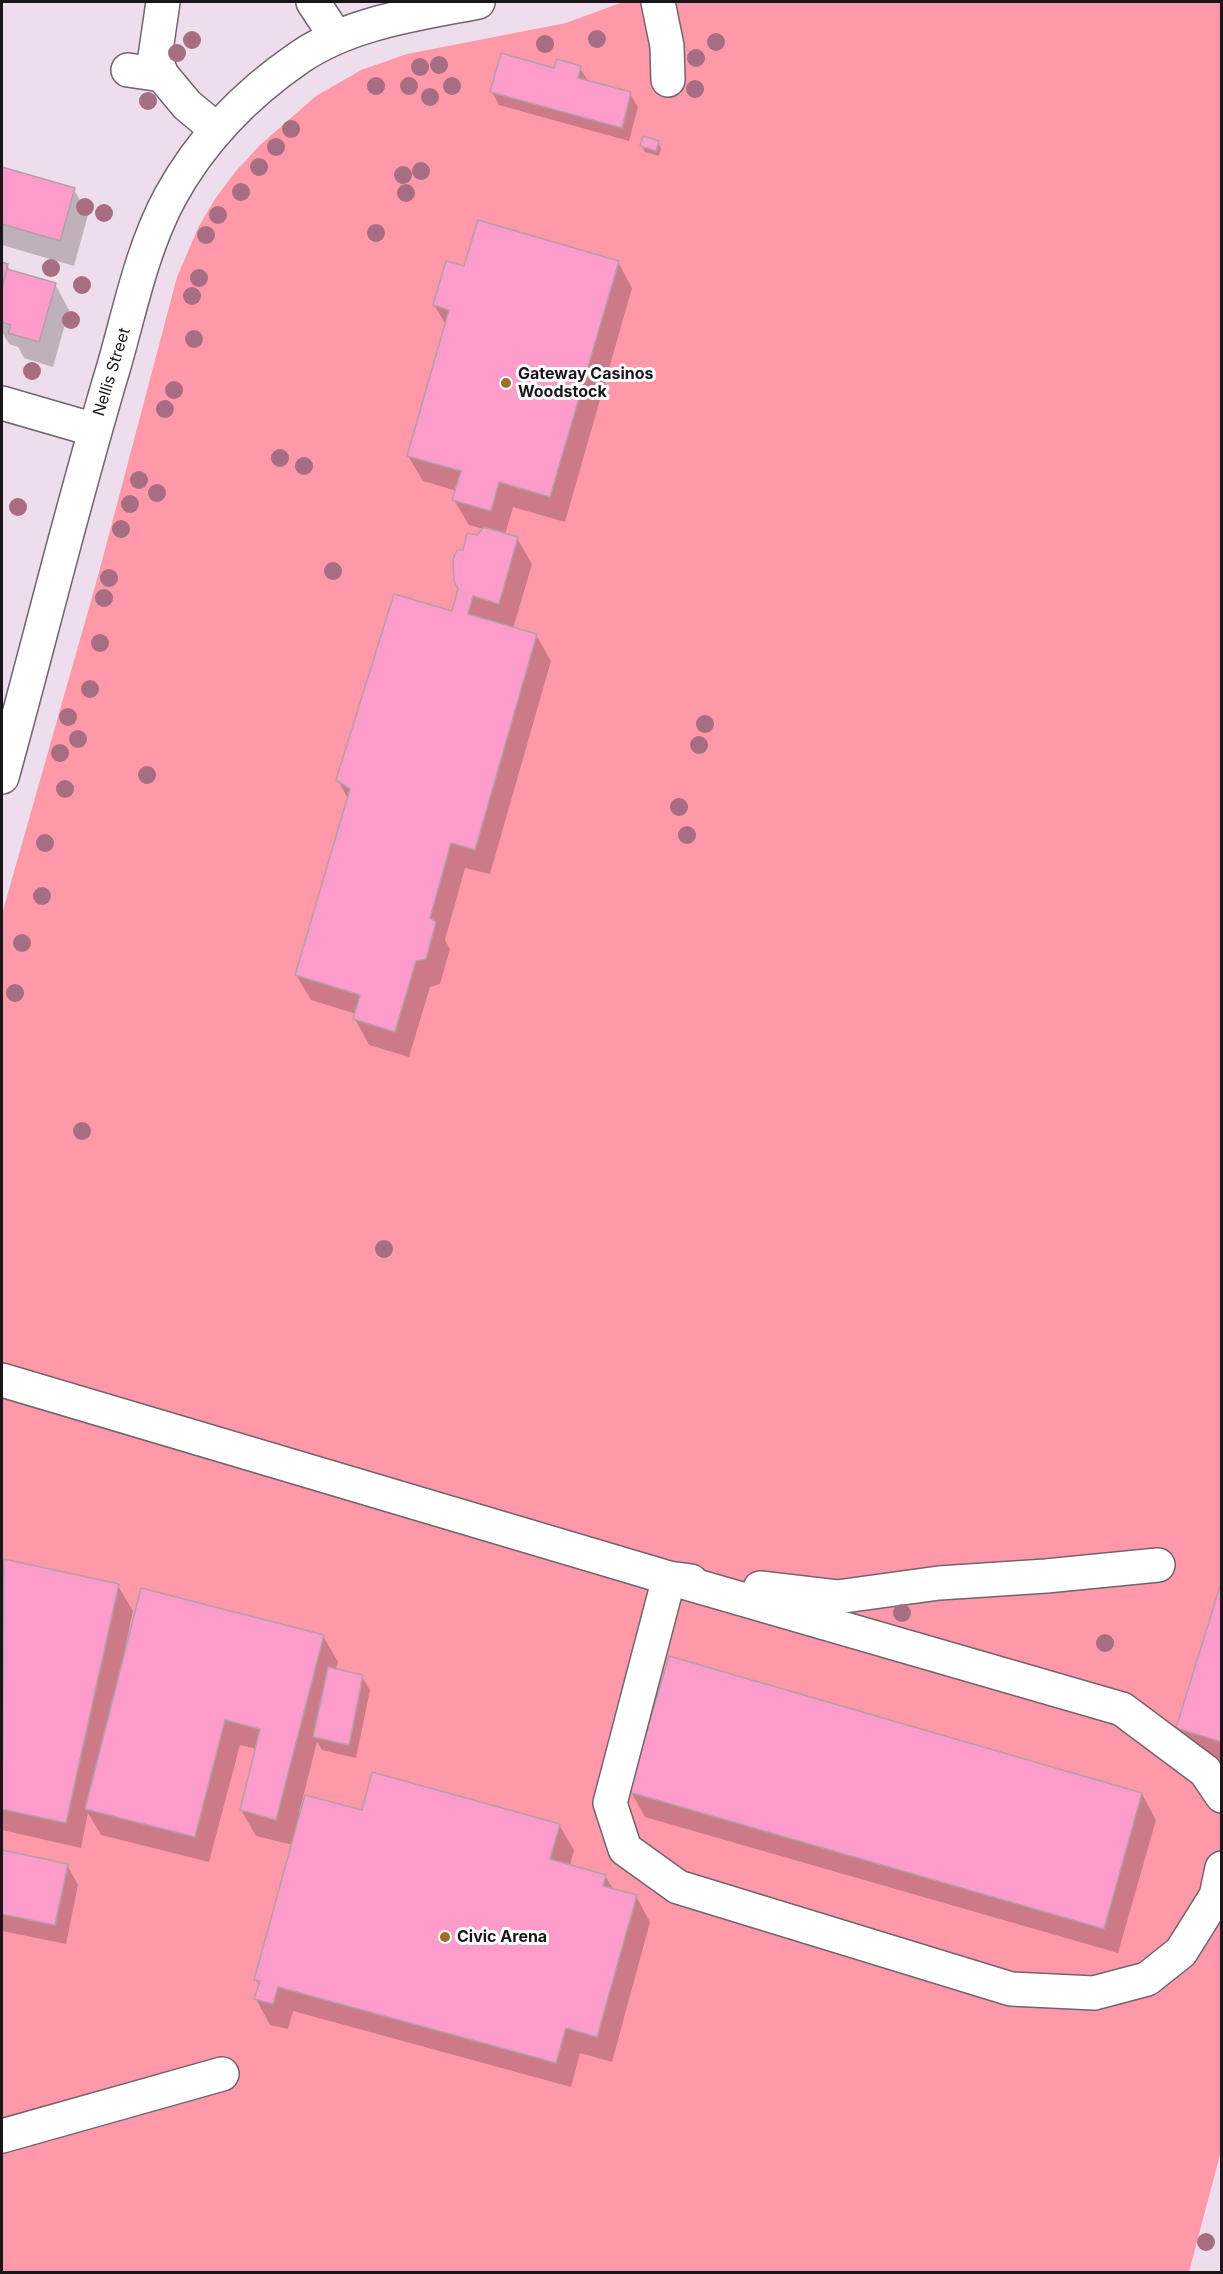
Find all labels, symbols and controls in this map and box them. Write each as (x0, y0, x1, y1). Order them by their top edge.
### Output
street label: Nellis Street (90, 326, 134, 418)
place label: Gateway Casinos Woodstock (518, 364, 653, 402)
marker: Gateway Casinos Woodstock (499, 376, 513, 390)
place label: Civic Arena (457, 1927, 547, 1947)
marker: Civic Arena (438, 1930, 452, 1944)

